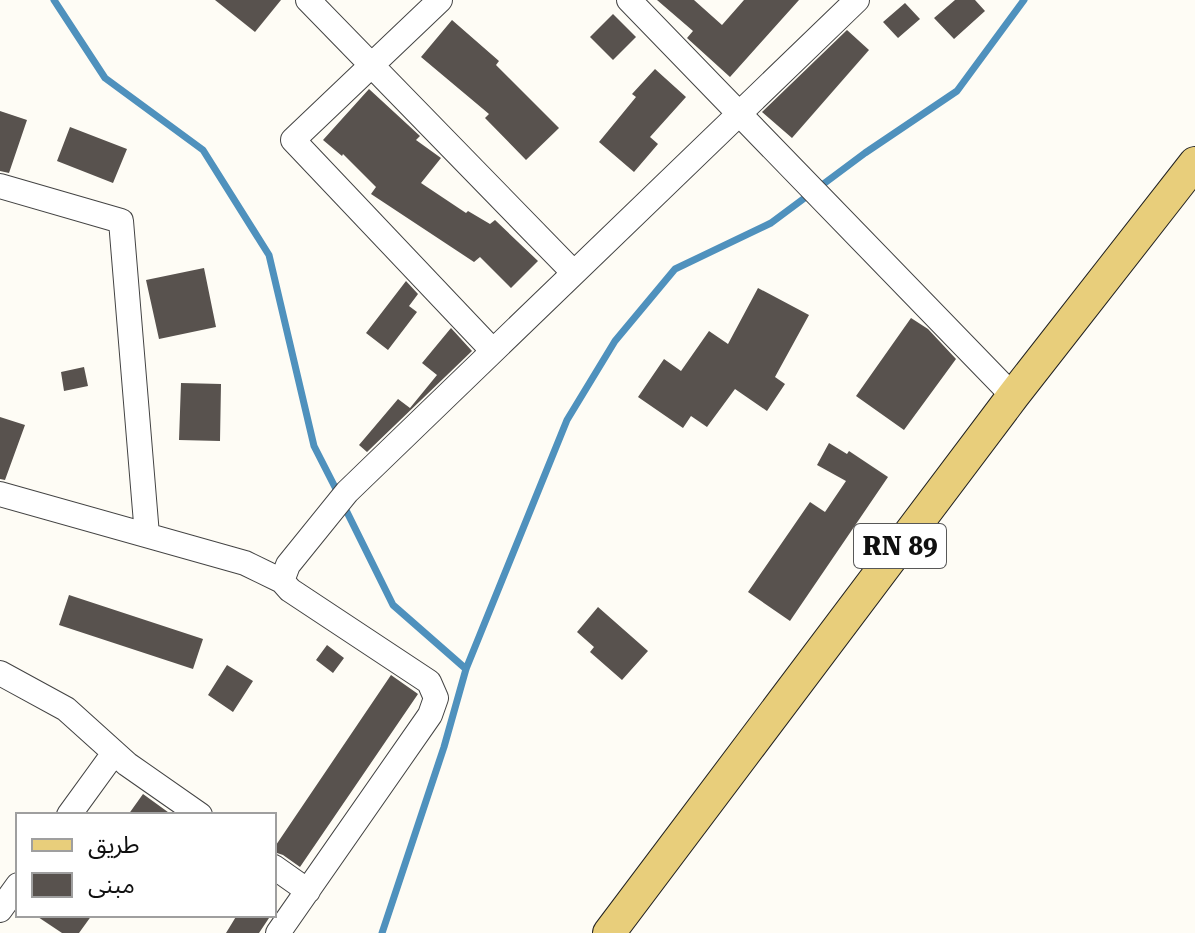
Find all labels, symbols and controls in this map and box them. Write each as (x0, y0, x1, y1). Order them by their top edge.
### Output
road number: RN 89 (854, 524, 946, 568)
legend (16, 813, 276, 917)
text: طريق (88, 831, 140, 860)
text: مبنى (88, 871, 135, 899)

